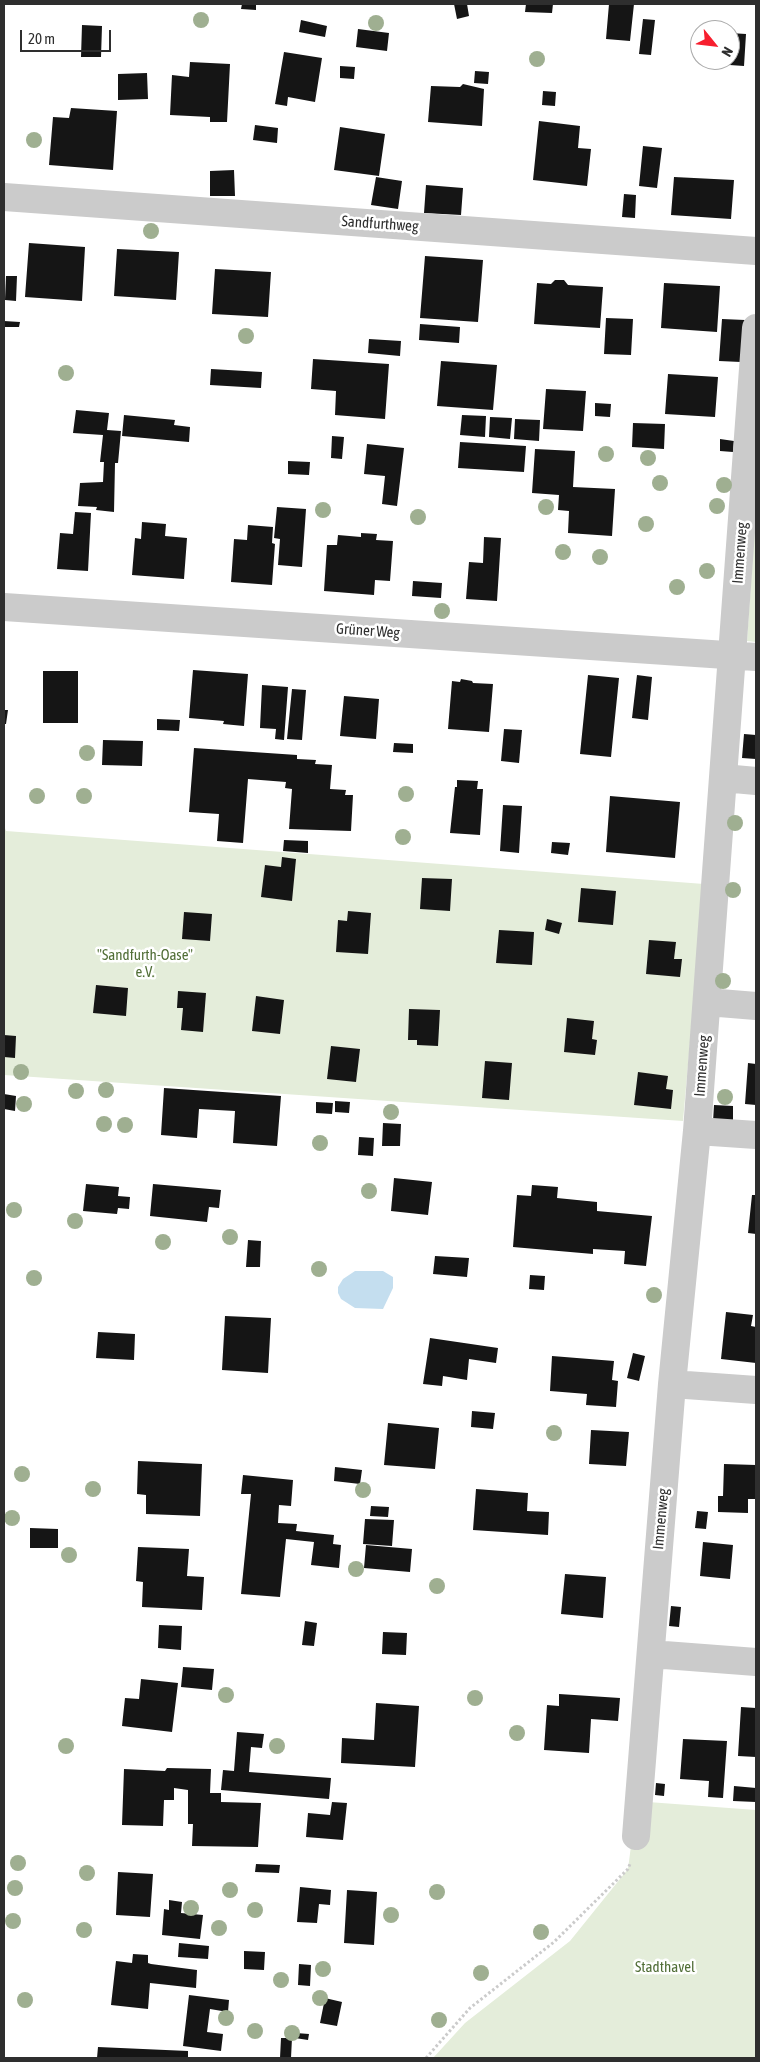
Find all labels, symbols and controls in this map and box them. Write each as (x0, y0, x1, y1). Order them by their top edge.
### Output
scale bar (22, 20, 114, 52)
north arrow (690, 20, 740, 70)
text: 20 m (28, 30, 55, 47)
text: N (718, 44, 736, 59)
street label: Sandfurthweg (341, 212, 419, 236)
street label: Immenweg (729, 522, 751, 584)
street label: Grüner Weg (336, 620, 400, 642)
park label: "Sandfurth-Oase" e.V. (97, 946, 193, 981)
street label: Immenweg (691, 1035, 713, 1097)
street label: Immenweg (649, 1488, 673, 1550)
park label: Stadthavel (635, 1958, 695, 1976)

